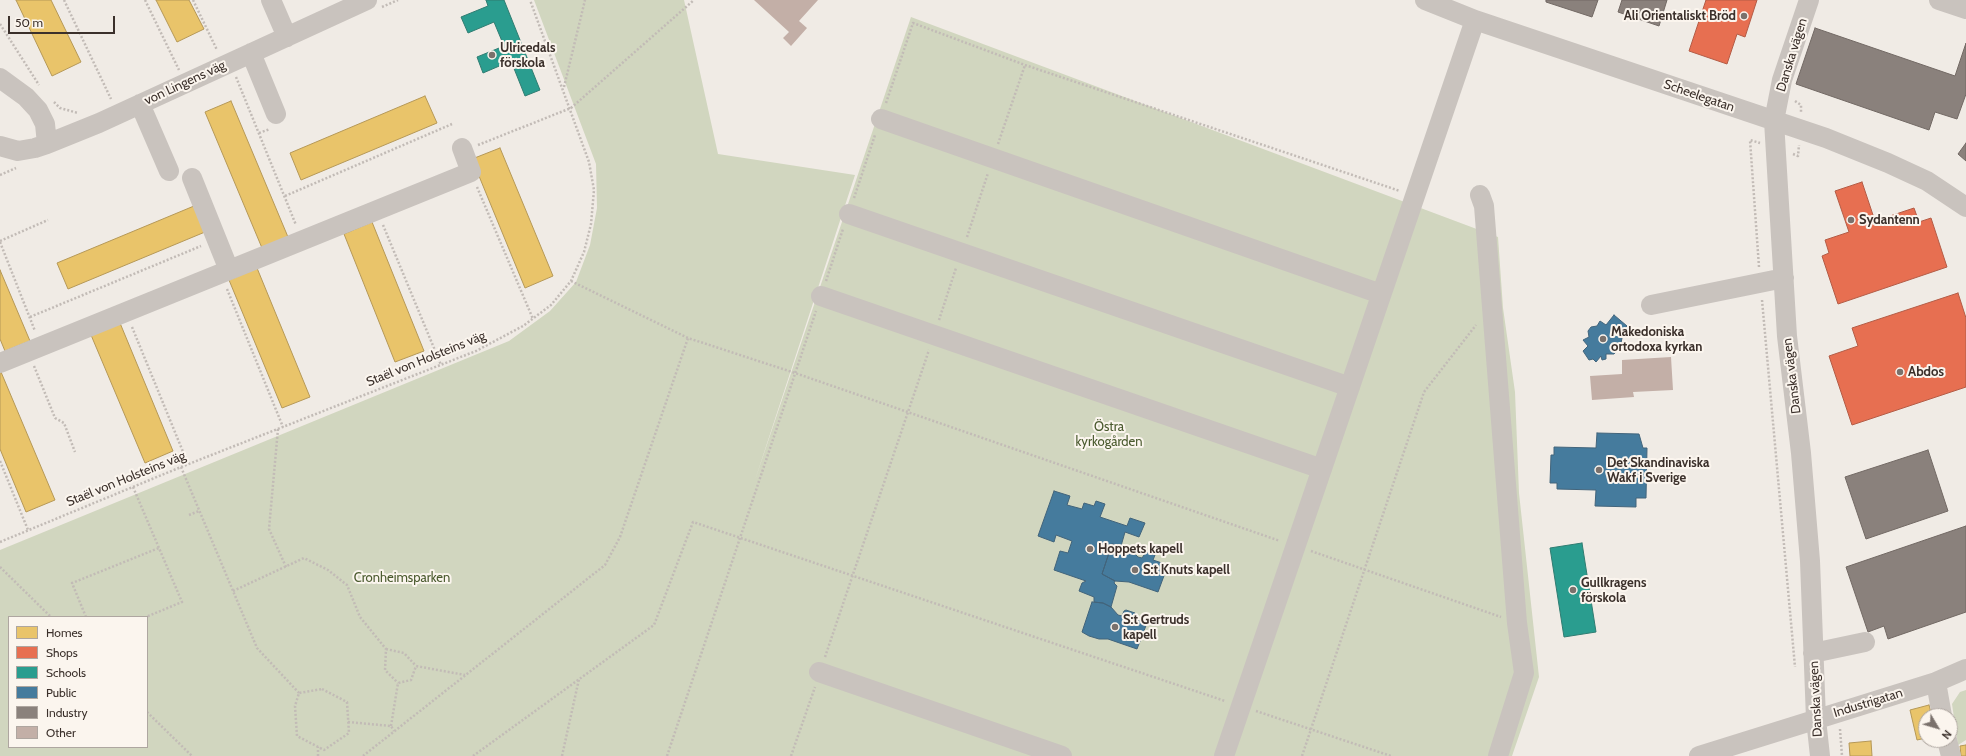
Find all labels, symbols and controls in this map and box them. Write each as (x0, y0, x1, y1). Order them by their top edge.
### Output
scale bar (10, 8, 117, 34)
place label: Ali Orientaliskt Bröd (1624, 8, 1736, 24)
marker: Ali Orientaliskt Bröd (1739, 11, 1749, 21)
text: 50 m (15, 15, 43, 30)
street label: Danska vägen (1773, 16, 1811, 94)
place label: Ulricedals förskola (500, 40, 555, 71)
marker: Ulricedals förskola (487, 50, 497, 60)
street label: von Lingens väg (142, 57, 228, 109)
street label: Scheelegatan (1661, 77, 1737, 115)
place label: Sydantenn (1859, 212, 1920, 228)
marker: Sydantenn (1846, 215, 1856, 225)
place label: Makedoniska ortodoxa kyrkan (1611, 324, 1702, 355)
street label: Staël von Holsteins väg (364, 328, 488, 390)
marker: Makedoniska ortodoxa kyrkan (1598, 334, 1608, 344)
street label: Danska vägen (1780, 337, 1804, 415)
place label: Abdos (1908, 364, 1944, 380)
marker: Abdos (1895, 367, 1905, 377)
park label: Östra kyrkogården (1076, 419, 1142, 450)
street label: Staël von Holsteins väg (64, 448, 188, 510)
place label: Det Skandinaviska Wakf i Sverige (1607, 455, 1709, 486)
marker: Det Skandinaviska Wakf i Sverige (1594, 465, 1604, 475)
place label: Hoppets kapell (1098, 541, 1183, 557)
marker: Hoppets kapell (1085, 544, 1095, 554)
place label: S:t Knuts kapell (1143, 562, 1230, 578)
marker: S:t Knuts kapell (1130, 565, 1140, 575)
park label: Cronheimsparken (354, 570, 450, 586)
place label: Gullkragens förskola (1581, 575, 1646, 606)
marker: Gullkragens förskola (1568, 585, 1578, 595)
place label: S:t Gertruds kapell (1123, 612, 1189, 643)
legend (8, 616, 148, 748)
marker: S:t Gertruds kapell (1110, 622, 1120, 632)
text: Homes (46, 625, 83, 640)
text: Shops (46, 645, 78, 660)
street label: Danska vägen (1806, 661, 1826, 737)
text: Schools (46, 665, 86, 680)
text: Public (46, 685, 77, 700)
street label: Industrigatan (1831, 685, 1905, 721)
text: Industry (46, 705, 87, 720)
north arrow (1918, 708, 1958, 748)
text: Other (46, 725, 76, 740)
text: N (1939, 727, 1955, 742)

